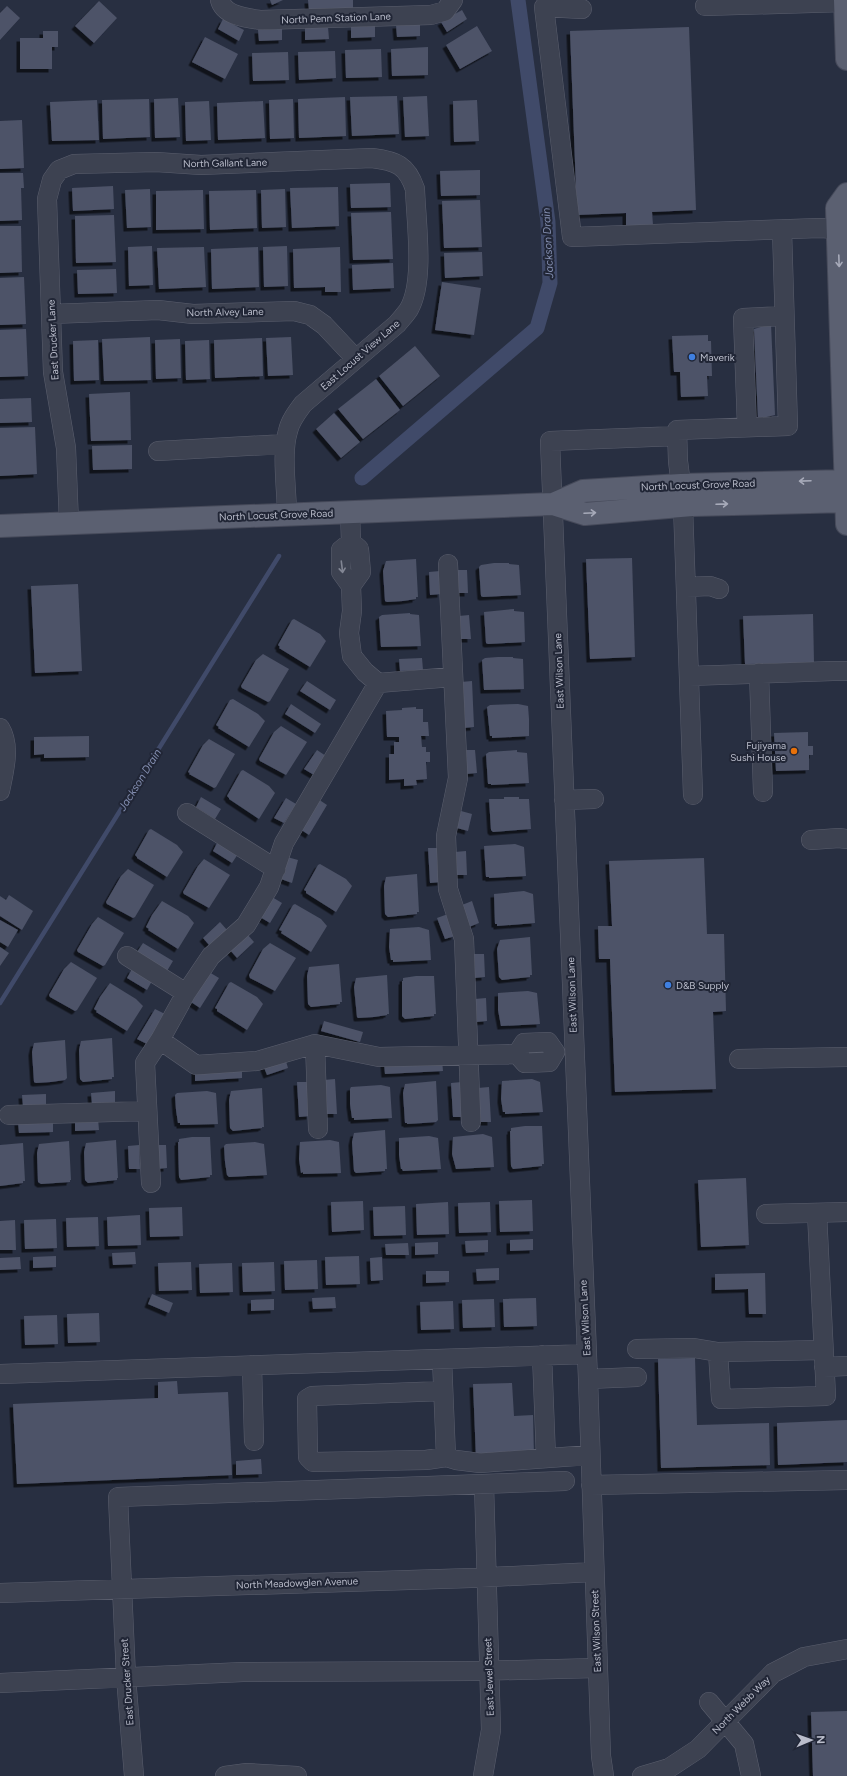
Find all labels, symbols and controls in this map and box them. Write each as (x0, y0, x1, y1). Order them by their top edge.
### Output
street label: North Penn Station Lane (281, 10, 392, 26)
street label: North Gallant Lane (183, 156, 268, 170)
water label: Jackson Drain (540, 208, 556, 279)
one-way arrow (835, 254, 842, 267)
street label: East Drucker Lane (44, 299, 62, 381)
street label: North Alvey Lane (186, 305, 264, 319)
street label: East Locust View Lane (318, 317, 403, 393)
place label: Maverik (700, 351, 735, 364)
marker: Maverik (687, 352, 697, 362)
street label: North Locust Grove Road (641, 477, 755, 493)
one-way arrow (799, 477, 812, 484)
one-way arrow (715, 501, 728, 508)
street label: North Locust Grove Road (219, 507, 333, 523)
one-way arrow (583, 509, 596, 517)
one-way arrow (338, 560, 346, 573)
street label: East Wilson Lane (551, 632, 567, 709)
place label: Fujiyama Sushi House (730, 739, 787, 764)
marker: Fujiyama Sushi House (789, 746, 799, 756)
water label: Jackson Drain (115, 747, 164, 814)
street label: East Wilson Lane (564, 956, 580, 1033)
place label: D&B Supply (676, 979, 730, 992)
marker: D&B Supply (663, 980, 673, 990)
street label: East Wilson Lane (576, 1279, 593, 1356)
street label: North Meadowglen Avenue (236, 1574, 359, 1592)
street label: East Wilson Street (588, 1589, 604, 1672)
street label: East Jewel Street (481, 1637, 497, 1716)
street label: East Drucker Street (117, 1638, 137, 1726)
street label: North Webb Way (709, 1673, 773, 1737)
north arrow (791, 1720, 831, 1760)
text: N (814, 1735, 827, 1744)

